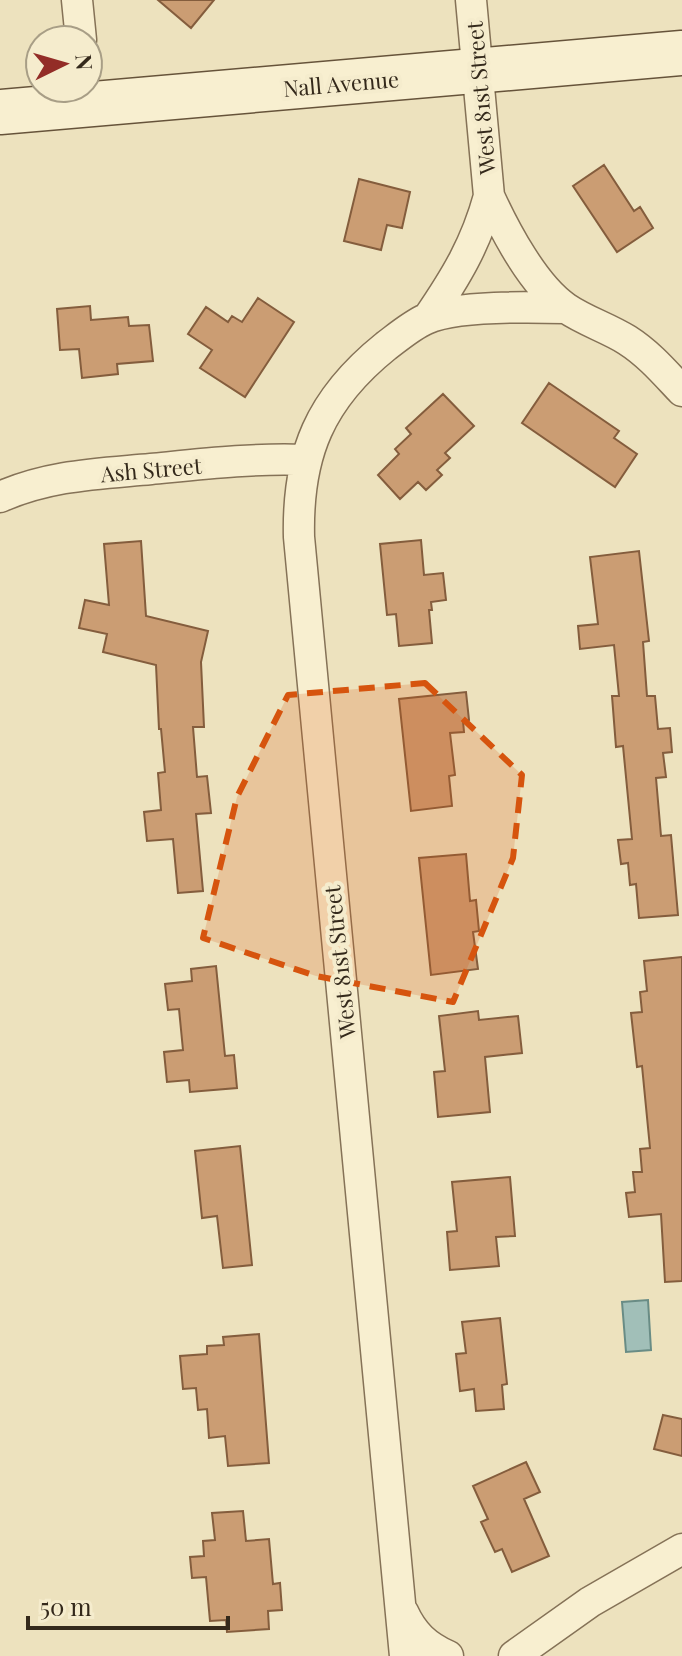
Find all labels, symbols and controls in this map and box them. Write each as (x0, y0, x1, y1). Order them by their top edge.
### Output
street label: West 81st Street (458, 19, 502, 177)
north arrow (24, 24, 104, 104)
text: N (69, 53, 101, 72)
street label: Nall Avenue (282, 63, 400, 103)
street label: Ash Street (98, 450, 204, 488)
street label: West 81st Street (316, 883, 362, 1041)
scale bar (28, 1580, 228, 1630)
text: 50 m (40, 1590, 92, 1622)

